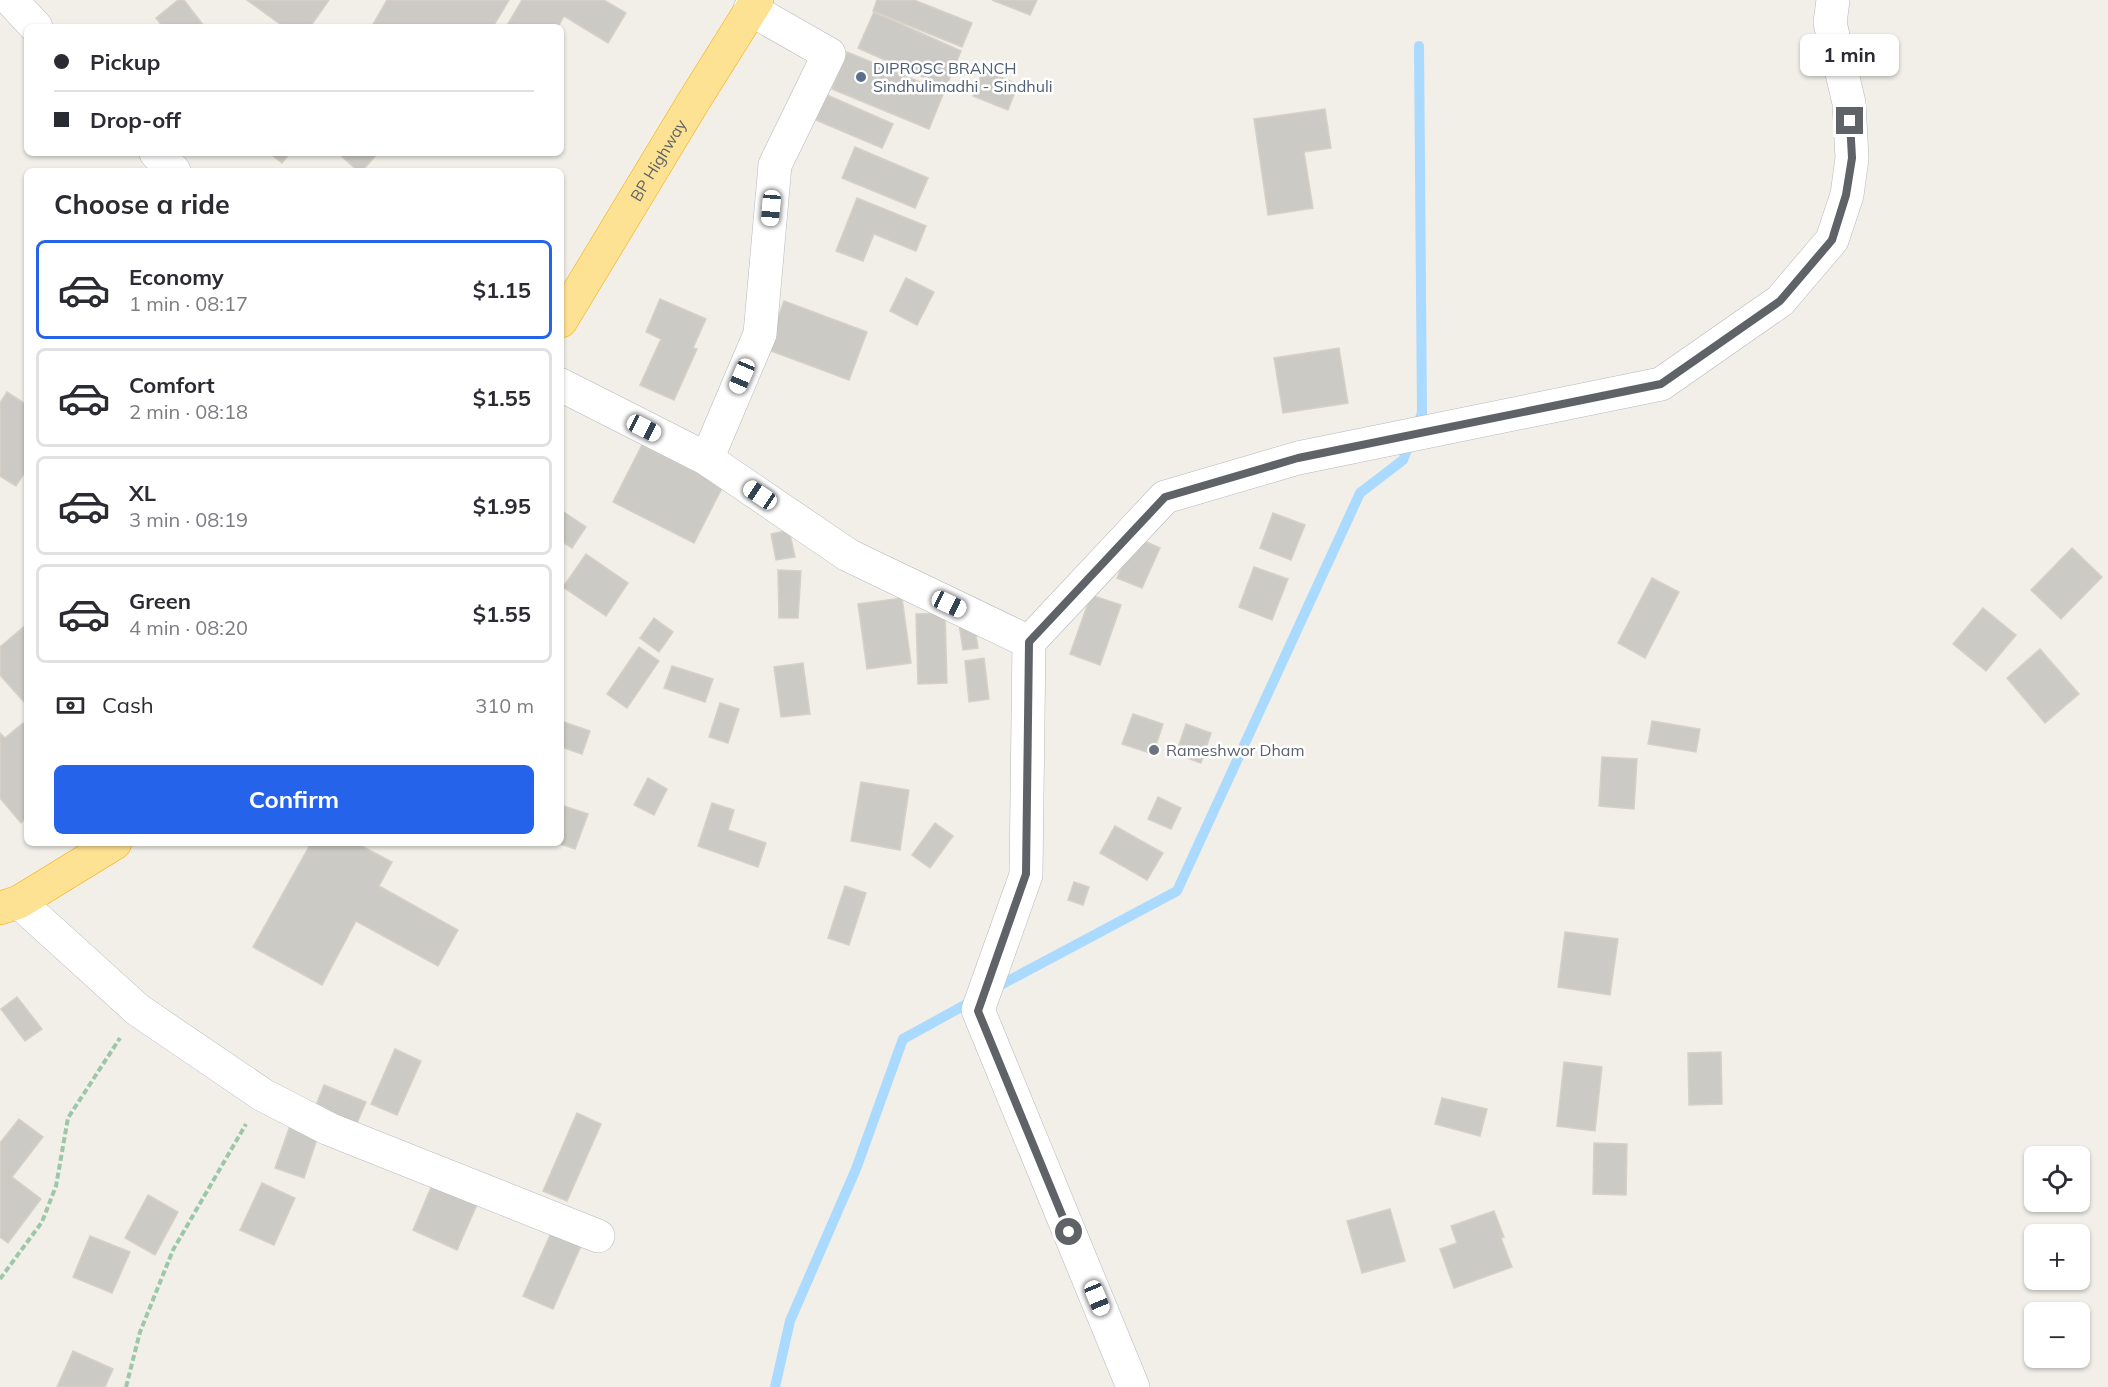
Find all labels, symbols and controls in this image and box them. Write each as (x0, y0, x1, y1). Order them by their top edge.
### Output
callout: 1 min (1800, 34, 1900, 76)
text: 1 min (1823, 42, 1876, 67)
text: Pickup (90, 48, 160, 76)
place label: DIPROSC BRANCH Sindhulimadhi - Sindhuli (873, 58, 1053, 96)
marker: DIPROSC BRANCH Sindhulimadhi - Sindhuli (854, 70, 868, 84)
text: Drop-off (90, 106, 181, 134)
route end (1836, 107, 1863, 134)
street label: BP Highway (626, 115, 691, 205)
text: Choose a ride (54, 187, 230, 221)
car (760, 189, 782, 227)
icon: car (57, 263, 111, 317)
text: Economy (129, 263, 224, 291)
text: $1.15 (473, 276, 531, 304)
text: 1 min · 08:17 (129, 291, 248, 316)
car (727, 356, 757, 396)
icon: car (57, 371, 111, 425)
text: Comfort (129, 371, 215, 399)
text: $1.55 (473, 384, 531, 412)
text: 2 min · 08:18 (129, 399, 248, 424)
car (624, 412, 664, 444)
car (740, 477, 780, 513)
icon: car (57, 479, 111, 533)
text: XL (129, 479, 156, 507)
text: $1.95 (473, 492, 531, 520)
text: 3 min · 08:19 (129, 507, 248, 532)
icon: car (57, 587, 111, 641)
text: Green (129, 587, 191, 615)
car (929, 588, 969, 620)
text: $1.55 (473, 600, 531, 628)
text: 4 min · 08:20 (129, 615, 248, 640)
icon: cash (54, 689, 87, 722)
text: Cash (102, 691, 154, 719)
text: 310 m (475, 693, 534, 718)
place label: Rameshwor Dham (1166, 740, 1305, 760)
marker: Rameshwor Dham (1147, 743, 1161, 757)
button: Confirm (54, 765, 534, 834)
map controls (2024, 1146, 2090, 1368)
button: locate (2024, 1146, 2090, 1212)
route start (1055, 1218, 1082, 1245)
button: + (2024, 1224, 2090, 1290)
car (1082, 1278, 1112, 1318)
button: − (2024, 1302, 2090, 1368)

